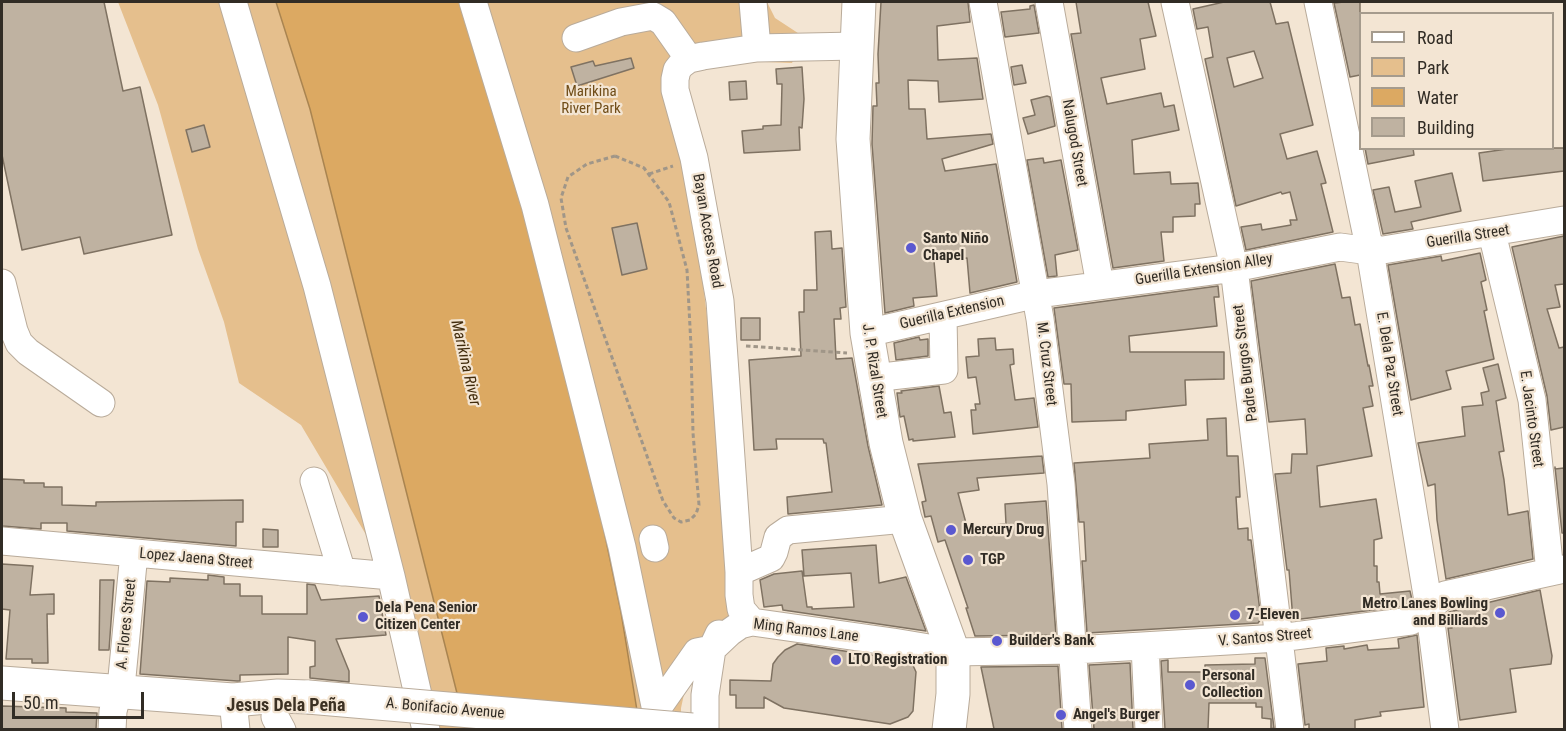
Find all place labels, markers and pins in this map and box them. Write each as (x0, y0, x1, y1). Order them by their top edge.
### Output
place label: Santo Niño Chapel (923, 230, 989, 265)
marker: Santo Niño Chapel (904, 241, 918, 255)
place label: Mercury Drug (963, 521, 1044, 539)
marker: Mercury Drug (944, 523, 958, 537)
place label: TGP (980, 551, 1005, 569)
marker: TGP (961, 553, 975, 567)
place label: Metro Lanes Bowling and Billiards (1362, 595, 1488, 630)
place label: Dela Pena Senior Citizen Center (375, 599, 477, 634)
place label: 7-Eleven (1247, 606, 1299, 624)
marker: Metro Lanes Bowling and Billiards (1493, 606, 1507, 620)
marker: 7-Eleven (1228, 608, 1242, 622)
marker: Dela Pena Senior Citizen Center (356, 610, 370, 624)
place label: Builder's Bank (1009, 632, 1094, 650)
marker: Builder's Bank (990, 634, 1004, 648)
place label: LTO Registration (848, 651, 947, 669)
marker: LTO Registration (829, 653, 843, 667)
place label: Personal Collection (1202, 667, 1263, 702)
marker: Personal Collection (1183, 678, 1197, 692)
place label: Angel's Burger (1073, 706, 1160, 724)
marker: Angel's Burger (1054, 708, 1068, 722)

